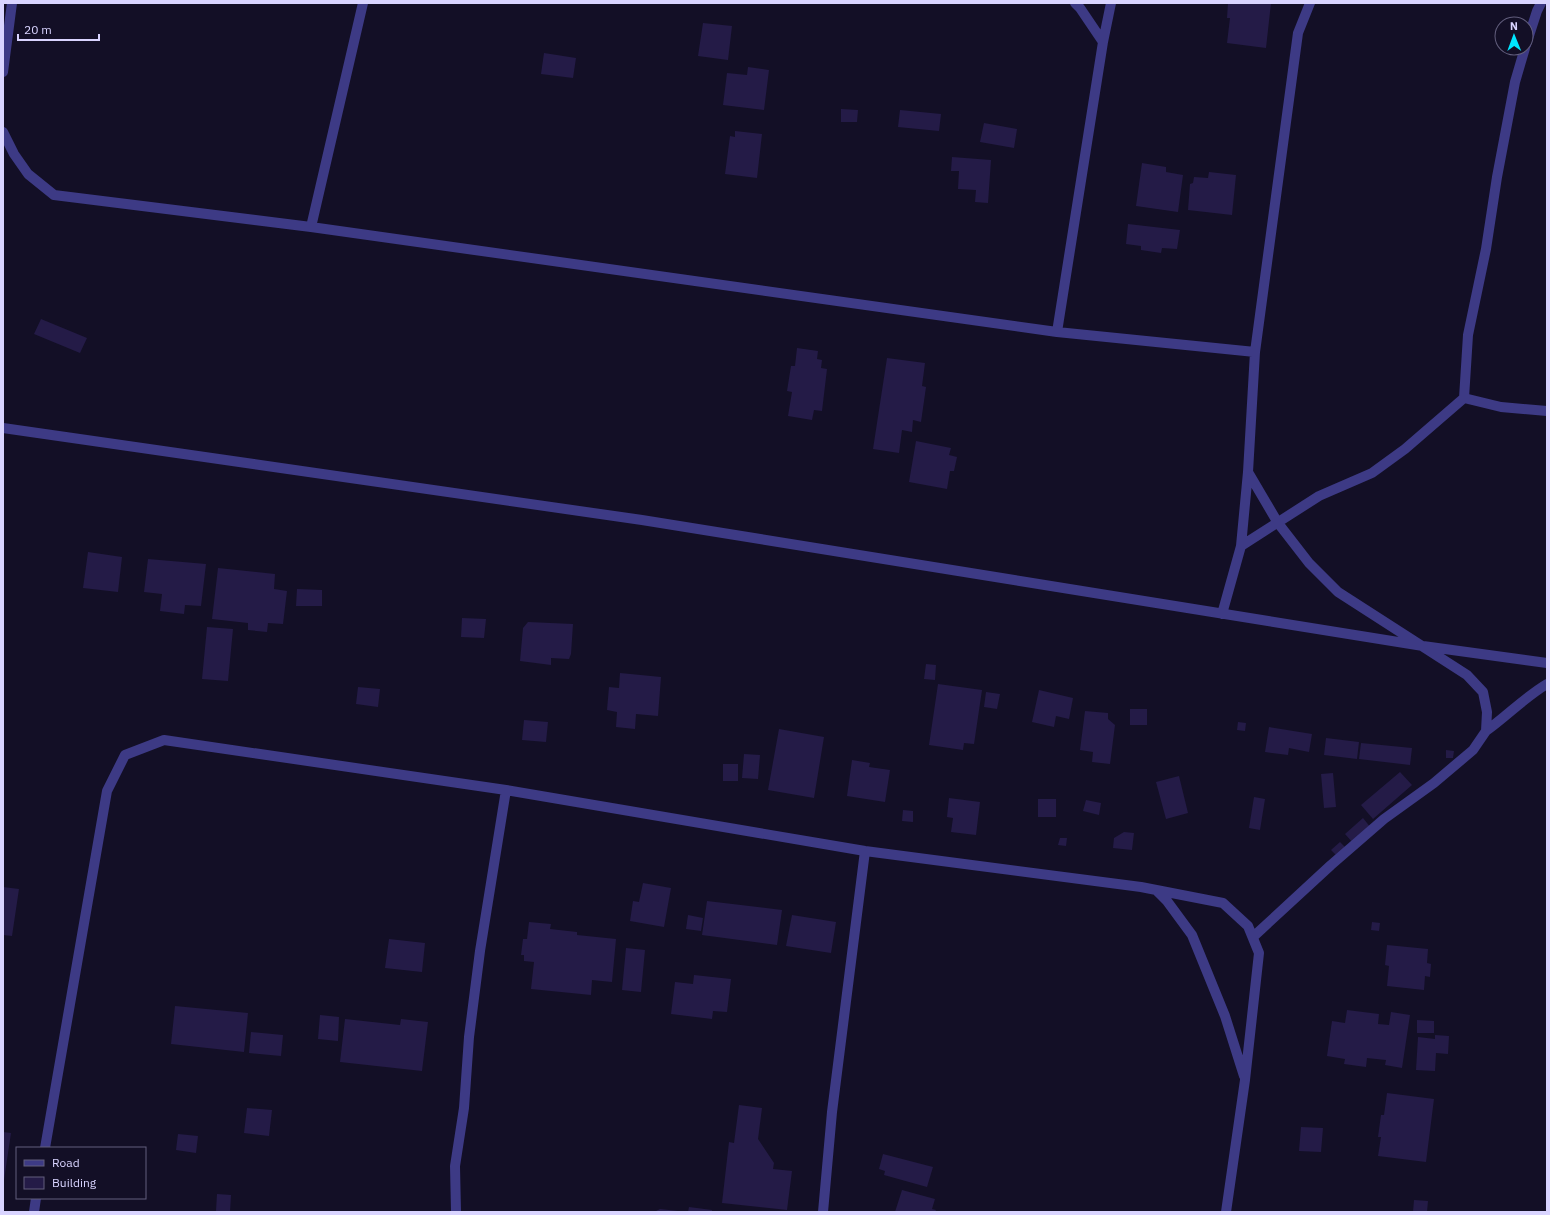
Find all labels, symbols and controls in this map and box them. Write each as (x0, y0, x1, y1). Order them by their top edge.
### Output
scale bar (18, 16, 99, 42)
north arrow (1494, 16, 1534, 56)
text: N (1510, 19, 1518, 33)
text: 20 m (24, 22, 52, 37)
legend (16, 1147, 146, 1199)
text: Road (52, 1155, 80, 1170)
text: Building (52, 1175, 97, 1190)

